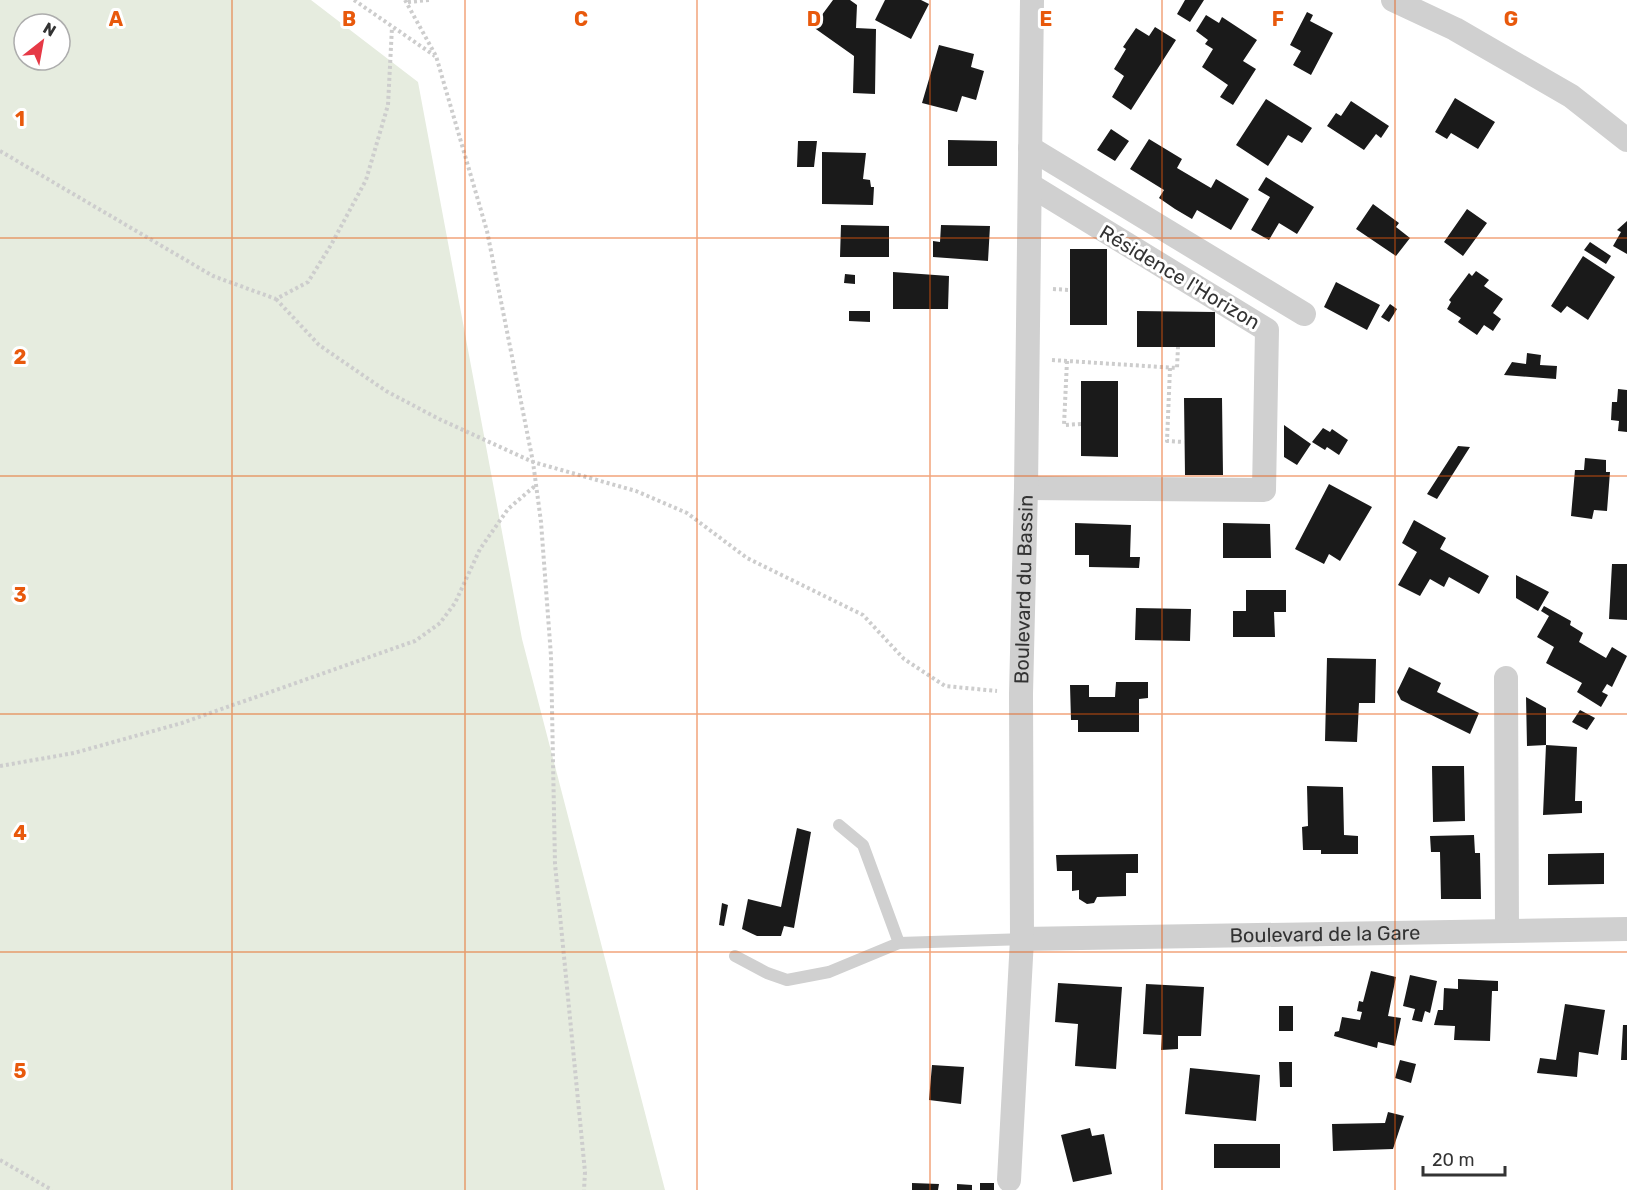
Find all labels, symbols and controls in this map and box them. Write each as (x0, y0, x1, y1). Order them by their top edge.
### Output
text: A (109, 7, 124, 31)
text: B (342, 7, 356, 31)
text: C (574, 7, 588, 31)
text: D (807, 7, 821, 31)
text: E (1040, 7, 1052, 31)
text: F (1272, 7, 1284, 31)
text: G (1504, 7, 1518, 31)
north arrow (12, 12, 72, 72)
text: N (40, 18, 59, 41)
text: 1 (15, 107, 25, 131)
street label: Résidence l'Horizon (1096, 220, 1264, 334)
text: 2 (14, 345, 27, 369)
street label: Boulevard du Bassin (1009, 495, 1038, 684)
text: 3 (13, 583, 27, 607)
text: 4 (13, 821, 27, 845)
street label: Boulevard de la Gare (1229, 920, 1420, 948)
text: 5 (14, 1059, 27, 1083)
scale bar (1423, 1139, 1506, 1177)
text: 20 m (1432, 1149, 1474, 1171)

